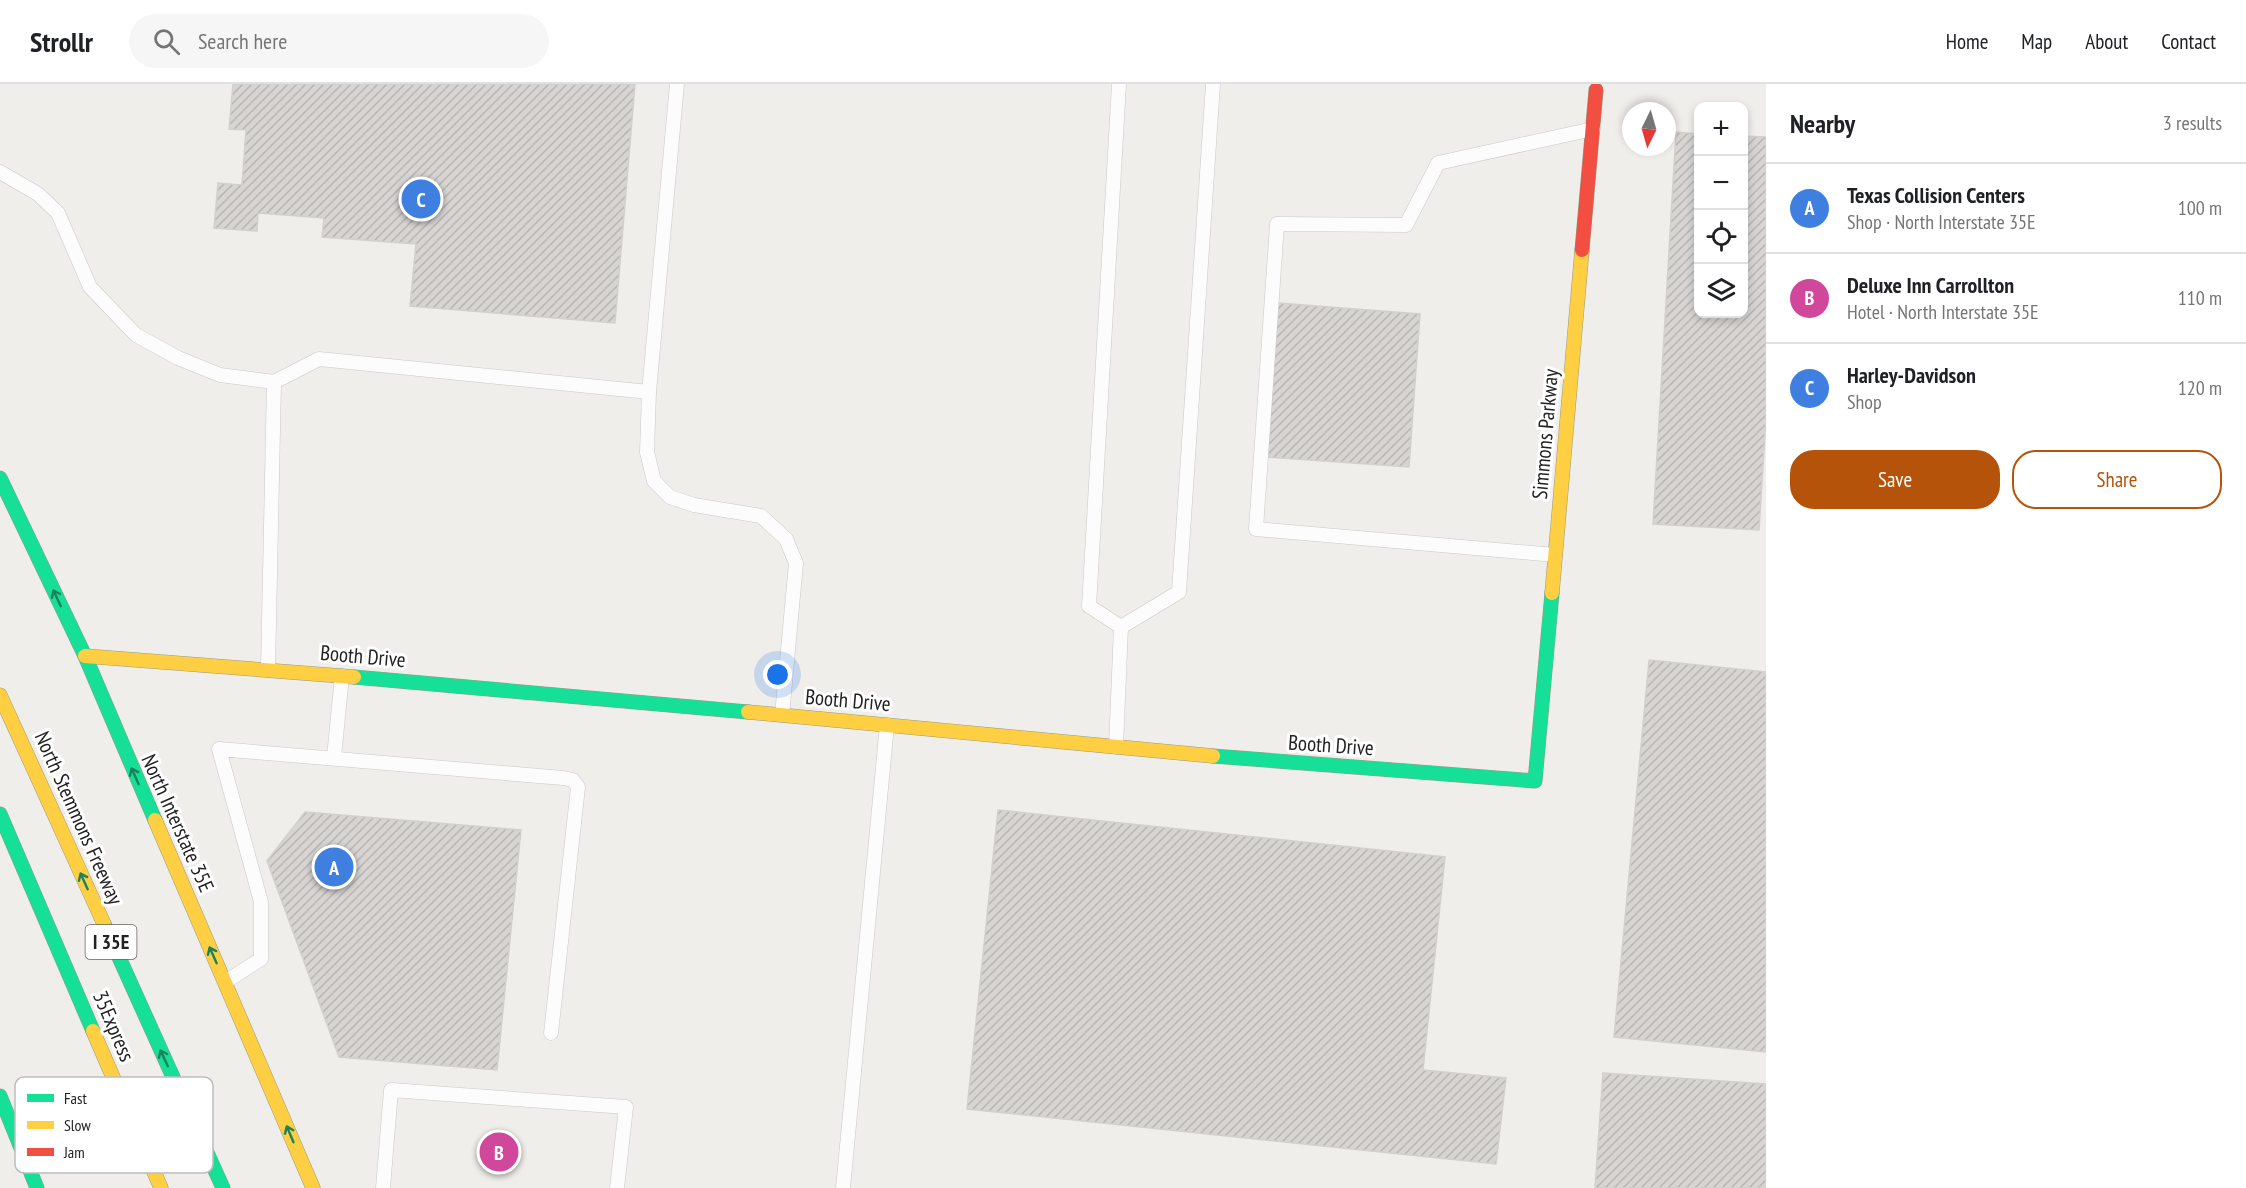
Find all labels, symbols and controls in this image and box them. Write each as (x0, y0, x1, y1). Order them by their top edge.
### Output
search box (129, 14, 549, 68)
text: Strollr (30, 23, 93, 60)
icon: search (150, 25, 183, 58)
text: Search here (198, 27, 287, 55)
text: Home (1946, 28, 1988, 55)
text: Map (2021, 28, 2052, 55)
text: About (2085, 28, 2128, 55)
text: Contact (2161, 28, 2216, 55)
north arrow (1622, 102, 1676, 156)
map controls (1694, 102, 1748, 318)
button: + (1694, 102, 1748, 156)
text: Nearby (1790, 107, 1855, 140)
text: 3 results (2163, 110, 2222, 136)
button: − (1694, 156, 1748, 210)
pin: C (402, 176, 440, 222)
text: Texas Collision Centers (1847, 181, 2025, 209)
text: A (1804, 195, 1815, 221)
text: 100 m (2178, 195, 2222, 221)
text: Shop · North Interstate 35E (1847, 209, 2036, 235)
button: locate (1694, 210, 1748, 264)
button: layers (1694, 264, 1748, 318)
text: Deluxe Inn Carrollton (1847, 271, 2014, 299)
text: B (1805, 285, 1814, 311)
text: 110 m (2178, 285, 2222, 311)
text: Hotel · North Interstate 35E (1847, 299, 2038, 325)
text: Harley-Davidson (1847, 361, 1976, 389)
street label: Simmons Parkway (1526, 368, 1564, 500)
text: C (1805, 375, 1814, 401)
text: 120 m (2178, 375, 2222, 401)
text: Shop (1847, 389, 1882, 415)
button: Save (1790, 450, 2000, 509)
button: Share (2012, 450, 2222, 509)
one-way arrow (50, 589, 62, 607)
street label: Booth Drive (319, 639, 407, 673)
your location (763, 660, 792, 689)
street label: Booth Drive (804, 683, 892, 717)
street label: North Stemmons Freeway (29, 727, 129, 909)
street label: Booth Drive (1287, 729, 1375, 761)
street label: North Interstate 35E (136, 750, 220, 896)
one-way arrow (129, 768, 140, 786)
pin: A (314, 844, 354, 890)
one-way arrow (77, 872, 89, 890)
road number: I 35E (86, 925, 136, 959)
one-way arrow (207, 946, 218, 965)
street label: 35Express (87, 987, 141, 1065)
one-way arrow (158, 1050, 169, 1068)
legend (15, 1077, 213, 1173)
text: Fast (64, 1088, 87, 1108)
text: Slow (64, 1115, 91, 1135)
one-way arrow (284, 1126, 295, 1144)
pin: B (480, 1130, 518, 1174)
text: Jam (63, 1142, 85, 1162)

